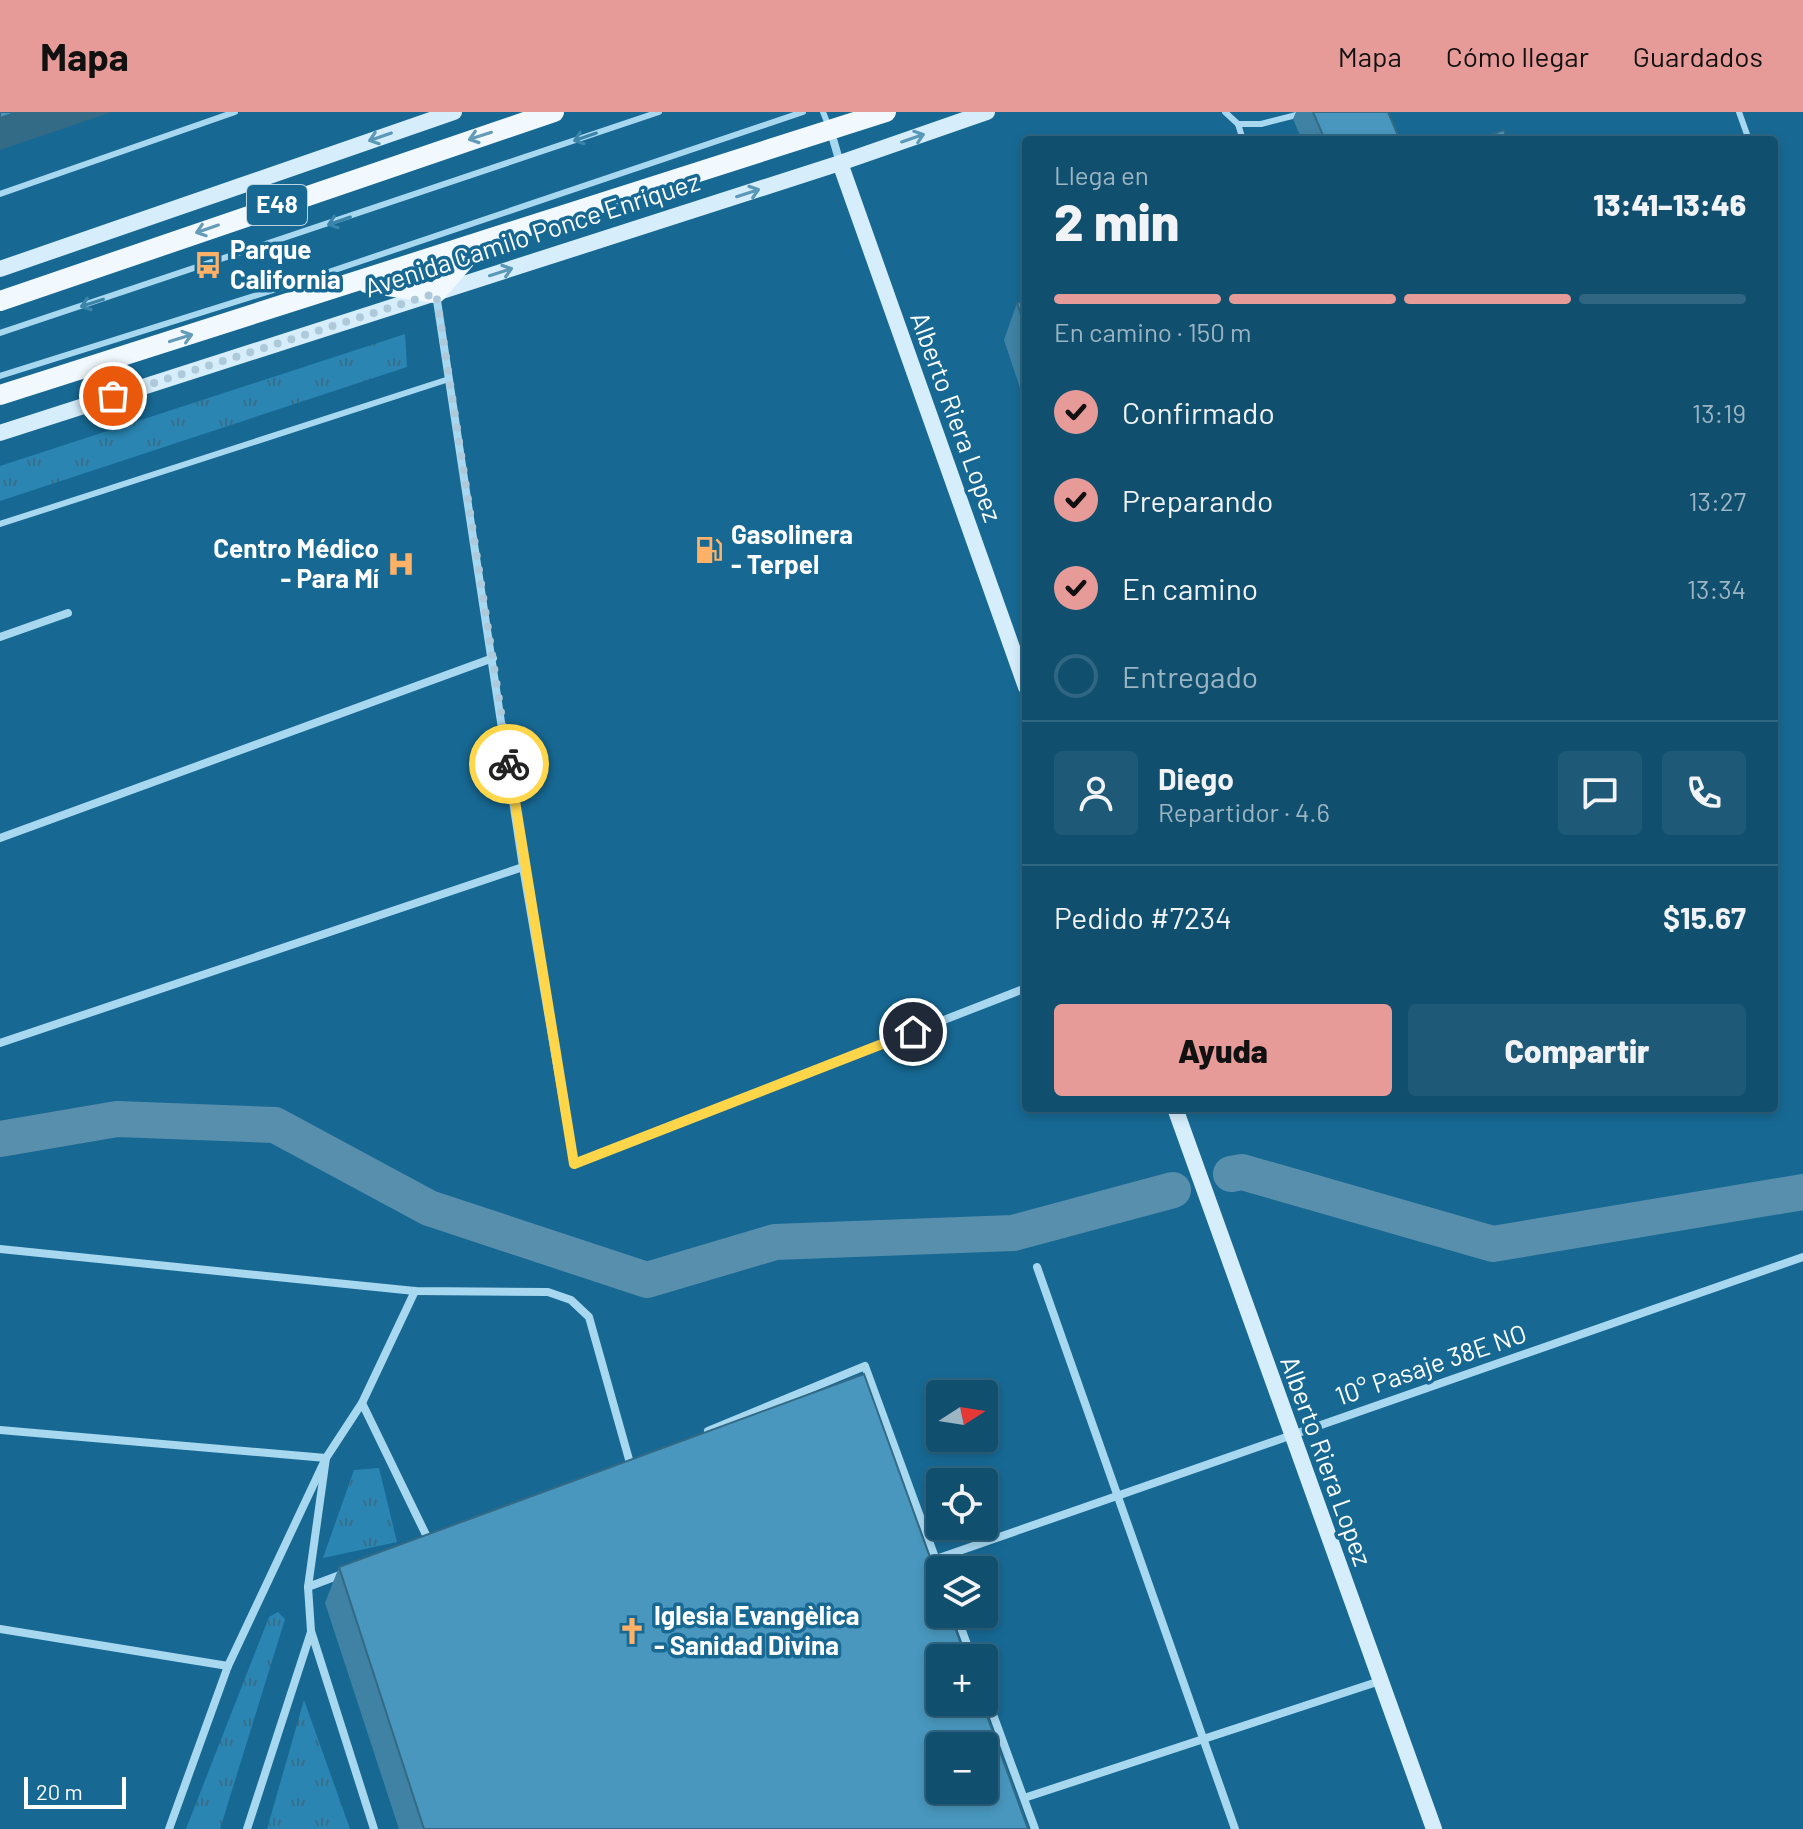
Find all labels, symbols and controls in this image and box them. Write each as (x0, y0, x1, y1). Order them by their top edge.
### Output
text: Mapa (40, 33, 129, 79)
text: Mapa (1338, 39, 1402, 73)
text: Cómo llegar (1446, 39, 1589, 73)
text: Guardados (1633, 39, 1763, 73)
one-way arrow (901, 129, 926, 144)
one-way arrow (468, 130, 493, 145)
one-way arrow (368, 131, 393, 146)
one-way arrow (573, 131, 598, 146)
text: Llega en (1054, 159, 1149, 190)
street label: Avenida Camilo Ponce Enríquez (360, 165, 703, 302)
one-way arrow (736, 184, 761, 199)
road number: E48 (247, 185, 307, 225)
text: 13:41–13:46 (1593, 186, 1746, 222)
text: 2 min (1054, 189, 1179, 251)
one-way arrow (327, 214, 352, 229)
one-way arrow (195, 223, 220, 238)
place label: Parque California (230, 233, 341, 294)
bus stop icon: Parque California (193, 250, 223, 280)
one-way arrow (487, 264, 513, 279)
one-way arrow (80, 296, 106, 311)
street label: Alberto Riera Lopez (905, 307, 1010, 526)
text: En camino · 150 m (1054, 316, 1252, 347)
one-way arrow (168, 330, 194, 345)
pin (79, 362, 147, 430)
icon: bag (91, 374, 135, 418)
icon: check (1054, 390, 1098, 434)
text: Confirmado (1122, 394, 1275, 430)
text: 13:19 (1692, 397, 1746, 428)
icon: check (1054, 478, 1098, 522)
text: Preparando (1122, 482, 1273, 518)
text: 13:27 (1688, 485, 1746, 516)
place label: Gasolinera - Terpel (731, 518, 853, 579)
place label: Centro Médico - Para Mí (213, 532, 380, 593)
fuel station icon: Gasolinera - Terpel (694, 535, 724, 565)
hospital icon: Centro Médico - Para Mí (386, 549, 416, 579)
icon: check (1054, 566, 1098, 610)
text: En camino (1122, 570, 1258, 606)
text: 13:34 (1687, 573, 1746, 604)
text: Entregado (1122, 658, 1258, 694)
courier (469, 724, 549, 804)
icon: bike (487, 742, 531, 786)
button: person (1054, 751, 1138, 835)
button: chat (1558, 751, 1642, 835)
button: phone (1662, 751, 1746, 835)
text: Diego (1158, 760, 1234, 796)
text: Repartidor · 4.6 (1158, 796, 1330, 827)
text: Pedido #7234 (1054, 899, 1232, 935)
text: $15.67 (1663, 899, 1746, 935)
pin (879, 998, 947, 1066)
button: Ayuda (1054, 1004, 1392, 1096)
button: Compartir (1408, 1004, 1746, 1096)
icon: home (891, 1010, 935, 1054)
street label: 10° Pasaje 38E NO (1331, 1316, 1530, 1411)
street label: Alberto Riera Lopez (1275, 1351, 1380, 1570)
north arrow (926, 1380, 998, 1452)
map controls (926, 1380, 998, 1804)
button: locate (926, 1468, 998, 1540)
button: layers (926, 1556, 998, 1628)
place label: Iglesia Evangèlica - Sanidad Divina (654, 1599, 859, 1660)
church icon: Iglesia Evangèlica - Sanidad Divina (617, 1616, 647, 1646)
button: + (926, 1644, 998, 1716)
button: − (926, 1732, 998, 1804)
scale bar (24, 1773, 126, 1809)
text: 20 m (36, 1778, 83, 1804)

